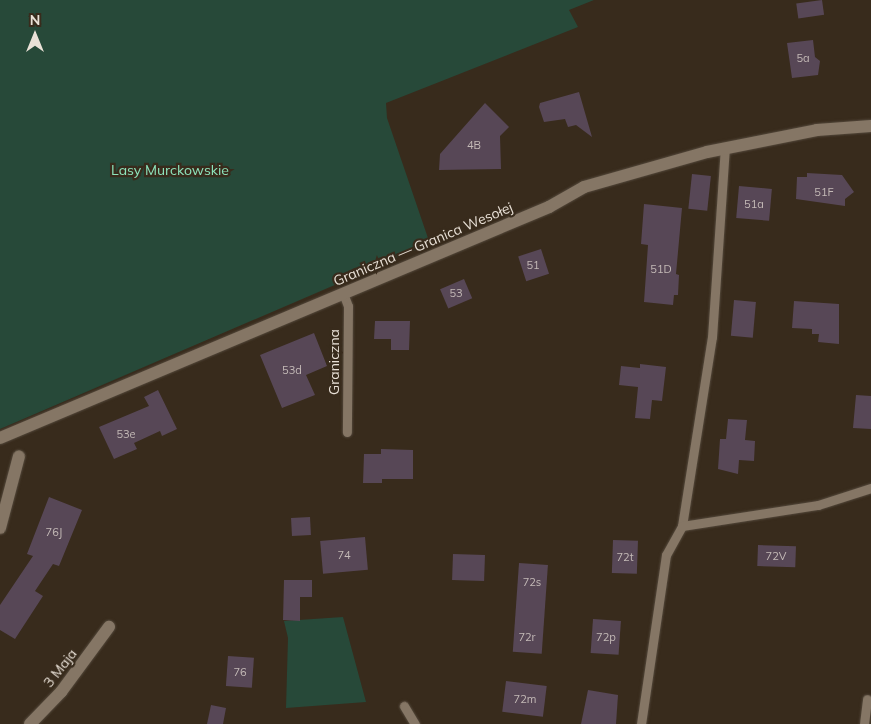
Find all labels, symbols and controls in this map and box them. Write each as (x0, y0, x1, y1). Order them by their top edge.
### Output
north arrow (10, 10, 60, 60)
text: N (30, 11, 40, 29)
house number: 5a (796, 51, 810, 65)
house number: 4B (467, 138, 481, 152)
park label: Lasy Murckowskie (111, 162, 229, 178)
house number: 51F (814, 185, 834, 199)
house number: 51a (744, 197, 764, 211)
street label: Graniczna — Granica Wesołej (331, 199, 515, 289)
house number: 51 (526, 258, 540, 272)
house number: 51D (650, 262, 672, 276)
house number: 53 (449, 286, 463, 300)
street label: Graniczna (326, 329, 342, 395)
house number: 53d (282, 363, 302, 377)
house number: 53e (116, 427, 136, 441)
house number: 76J (46, 525, 62, 539)
house number: 74 (337, 548, 351, 562)
house number: 72V (766, 549, 786, 563)
house number: 72t (616, 550, 634, 564)
house number: 72s (523, 575, 541, 589)
house number: 72r (518, 630, 536, 644)
house number: 72p (596, 630, 616, 644)
street label: 3 Maja (40, 645, 80, 691)
house number: 76 (233, 665, 247, 679)
house number: 72m (514, 692, 536, 706)

